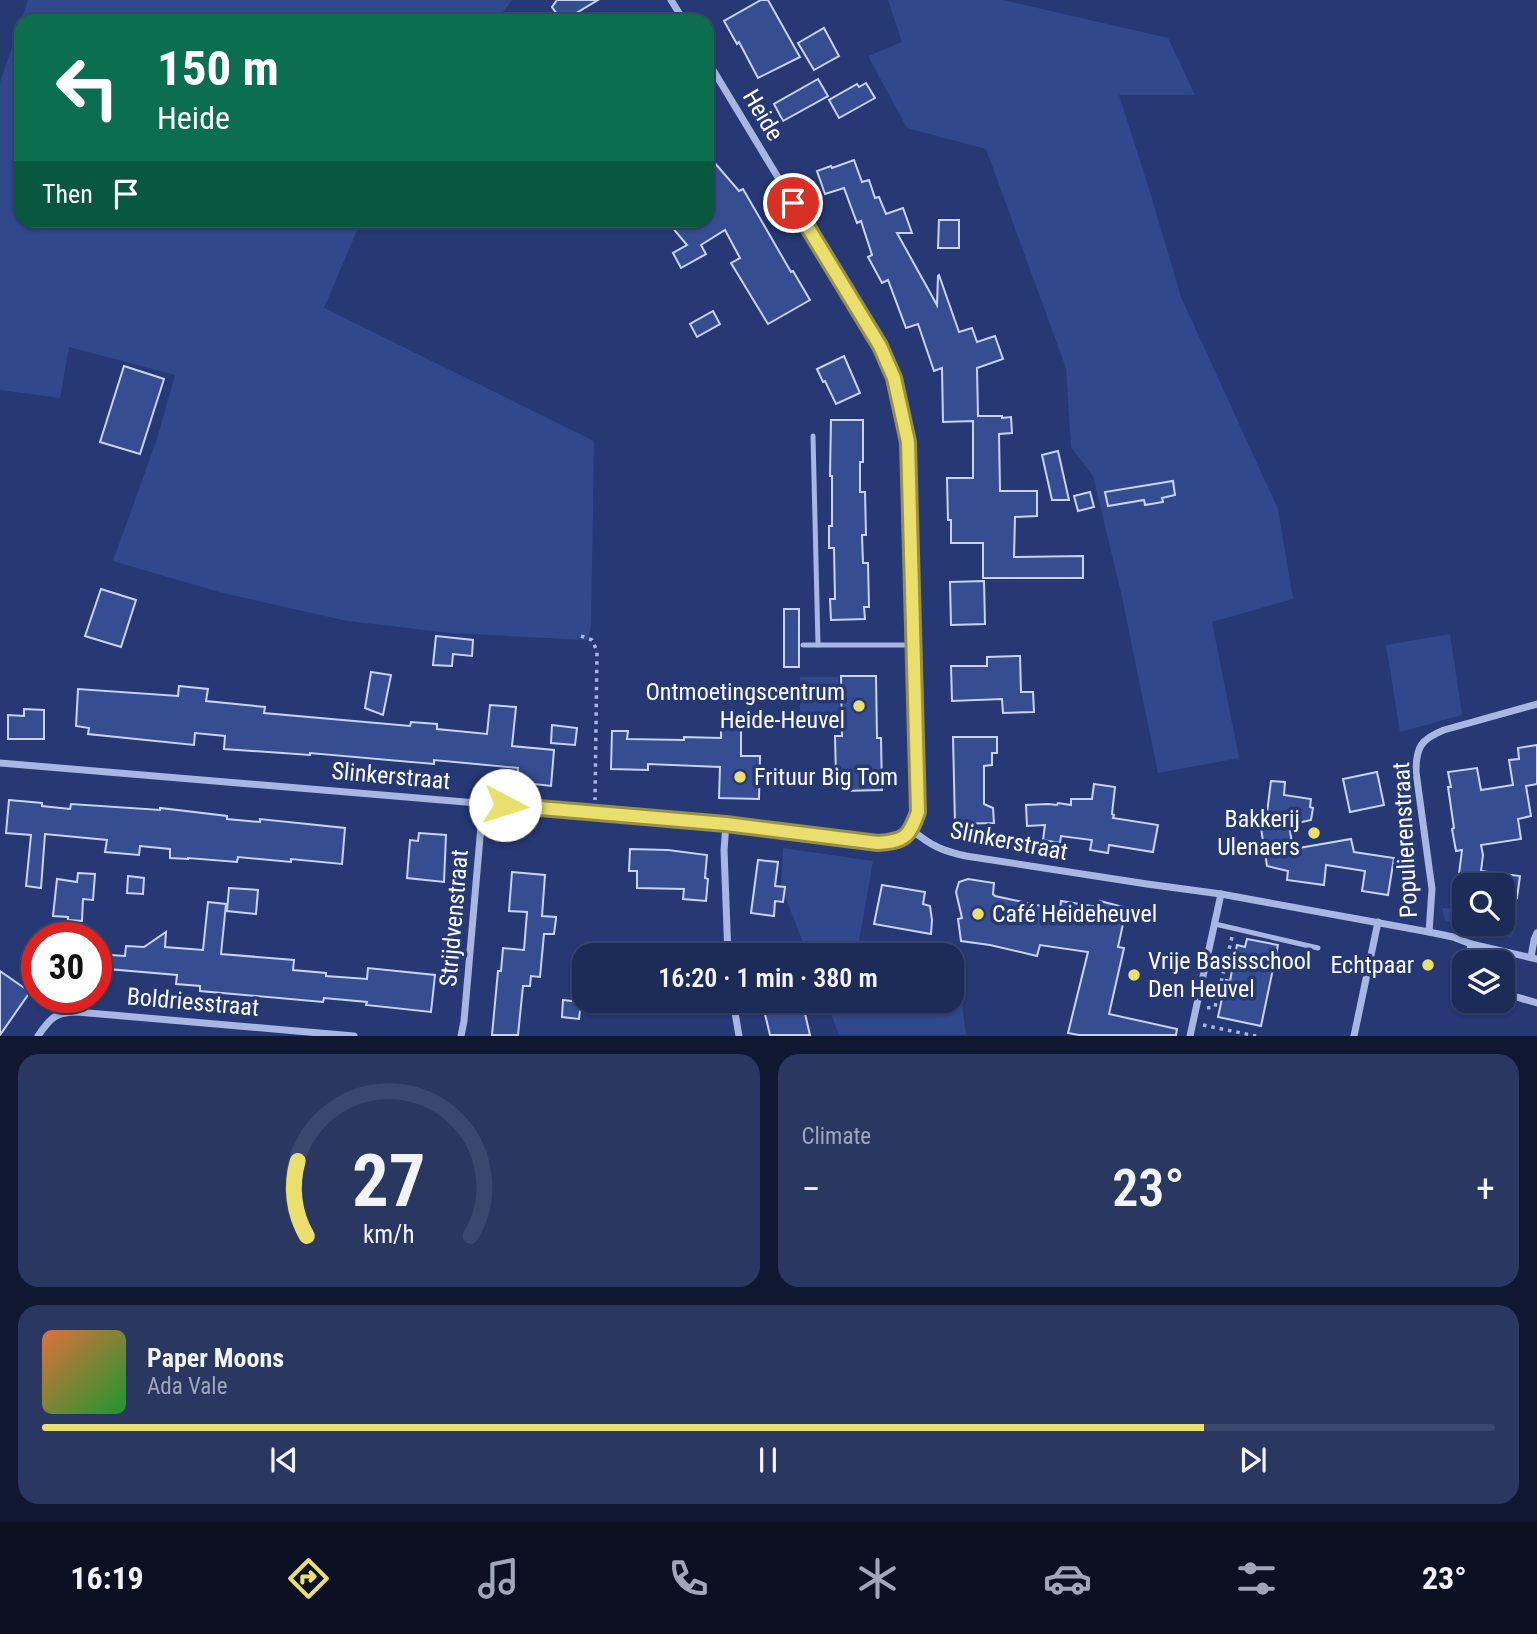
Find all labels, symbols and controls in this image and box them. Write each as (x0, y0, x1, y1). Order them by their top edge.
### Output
text: 150 m (157, 40, 279, 97)
icon: left (42, 42, 133, 133)
street label: Heide (737, 84, 789, 146)
text: Heide (157, 99, 230, 137)
pin (763, 173, 823, 233)
icon: arrive (107, 175, 145, 213)
text: Then (42, 179, 93, 209)
icon: arrive (774, 184, 812, 222)
place label: Ontmoetingscentrum Heide-Heuvel (645, 678, 845, 734)
marker: Ontmoetingscentrum Heide-Heuvel (851, 698, 867, 714)
street label: Slinkerstraat (330, 757, 452, 795)
street label: Populierenstraat (1387, 761, 1423, 919)
place label: Frituur Big Tom (754, 763, 898, 791)
position arrow (468, 768, 542, 842)
marker: Frituur Big Tom (732, 769, 748, 785)
place label: Bakkerij Ulenaers (1217, 805, 1300, 861)
street label: Slinkerstraat (948, 816, 1070, 866)
marker: Bakkerij Ulenaers (1306, 825, 1322, 841)
street label: Strijdvenstraat (434, 848, 474, 988)
map controls (1452, 873, 1515, 1013)
button: search (1452, 873, 1515, 936)
place label: Café Heideheuvel (992, 900, 1157, 928)
marker: Café Heideheuvel (970, 906, 986, 922)
speed limit sign: 30 (21, 922, 112, 1013)
place label: Vrije Basisschool Den Heuvel (1148, 947, 1311, 1003)
button: layers (1452, 950, 1515, 1013)
place label: Echtpaar (1330, 951, 1414, 979)
marker: Echtpaar (1420, 957, 1436, 973)
text: 16:20 · 1 min · 380 m (658, 963, 878, 993)
marker: Vrije Basisschool Den Heuvel (1126, 967, 1142, 983)
street label: Boldriesstraat (126, 982, 260, 1022)
text: Climate (802, 1123, 871, 1150)
text: 27 (352, 1139, 426, 1225)
text: 23° (1112, 1158, 1184, 1219)
text: − (802, 1167, 821, 1211)
text: + (1476, 1167, 1495, 1211)
text: km/h (363, 1220, 414, 1249)
text: Paper Moons (147, 1343, 284, 1373)
text: Ada Vale (147, 1373, 227, 1400)
icon: previous (265, 1441, 303, 1479)
icon: pause (749, 1441, 787, 1479)
icon: next (1234, 1441, 1272, 1479)
icon: directions (284, 1554, 333, 1603)
icon: music (474, 1554, 523, 1603)
icon: phone (664, 1554, 713, 1603)
icon: climate (853, 1554, 902, 1603)
icon: car (1043, 1554, 1092, 1603)
icon: filters (1232, 1554, 1281, 1603)
text: 16:19 (70, 1559, 144, 1597)
text: 23° (1422, 1559, 1467, 1597)

